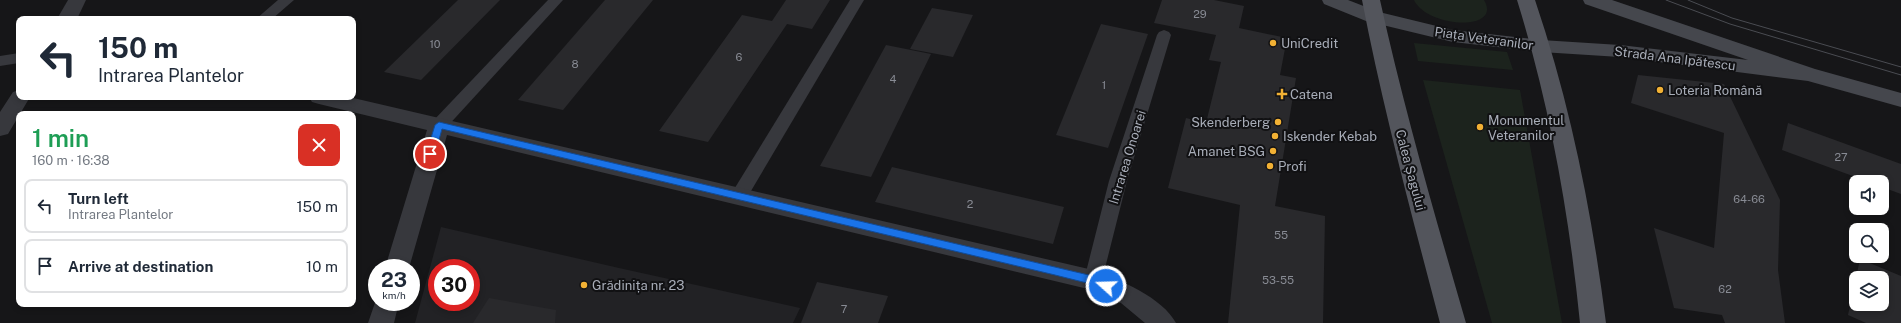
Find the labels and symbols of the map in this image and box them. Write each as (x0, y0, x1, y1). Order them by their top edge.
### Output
house number: 29 (1193, 8, 1207, 20)
street label: Piața Veteranilor (1433, 24, 1534, 53)
place label: UniCredit (1281, 36, 1338, 51)
house number: 10 (429, 38, 441, 50)
marker: UniCredit (1268, 38, 1278, 48)
street label: Strada Ana Ipătescu (1613, 44, 1737, 73)
house number: 6 (736, 51, 743, 63)
house number: 8 (571, 58, 579, 70)
house number: 4 (890, 73, 897, 85)
house number: 1 (1102, 79, 1106, 91)
place label: Loteria Română (1668, 83, 1762, 98)
marker: Loteria Română (1655, 85, 1665, 95)
place label: Catena (1290, 87, 1333, 102)
marker: Catena (1277, 89, 1287, 99)
street label: Intrarea Onoarei (1106, 108, 1149, 206)
place label: Monumentul Veteranilor (1488, 113, 1564, 143)
place label: Skenderberg (1191, 115, 1270, 130)
marker: Skenderberg (1273, 117, 1283, 127)
marker: Monumentul Veteranilor (1475, 122, 1485, 132)
street label: Calea Șagului (1392, 128, 1429, 212)
place label: Iskender Kebab (1283, 129, 1377, 144)
marker: Iskender Kebab (1270, 131, 1280, 141)
pin (413, 137, 447, 171)
place label: Amanet BSG (1188, 144, 1265, 159)
marker: Amanet BSG (1268, 146, 1278, 156)
house number: 27 (1834, 151, 1848, 163)
place label: Profi (1278, 159, 1307, 174)
marker: Profi (1265, 161, 1275, 171)
house number: 64-66 (1733, 193, 1765, 205)
house number: 2 (967, 198, 974, 210)
house number: 55 (1274, 229, 1288, 241)
speed limit sign: 30 (428, 259, 480, 311)
position arrow (1085, 265, 1127, 307)
house number: 53-55 (1262, 274, 1294, 286)
place label: Grădinița nr. 23 (592, 278, 684, 293)
marker: Grădinița nr. 23 (579, 280, 589, 290)
house number: 62 (1718, 283, 1732, 295)
house number: 7 (841, 303, 848, 315)

